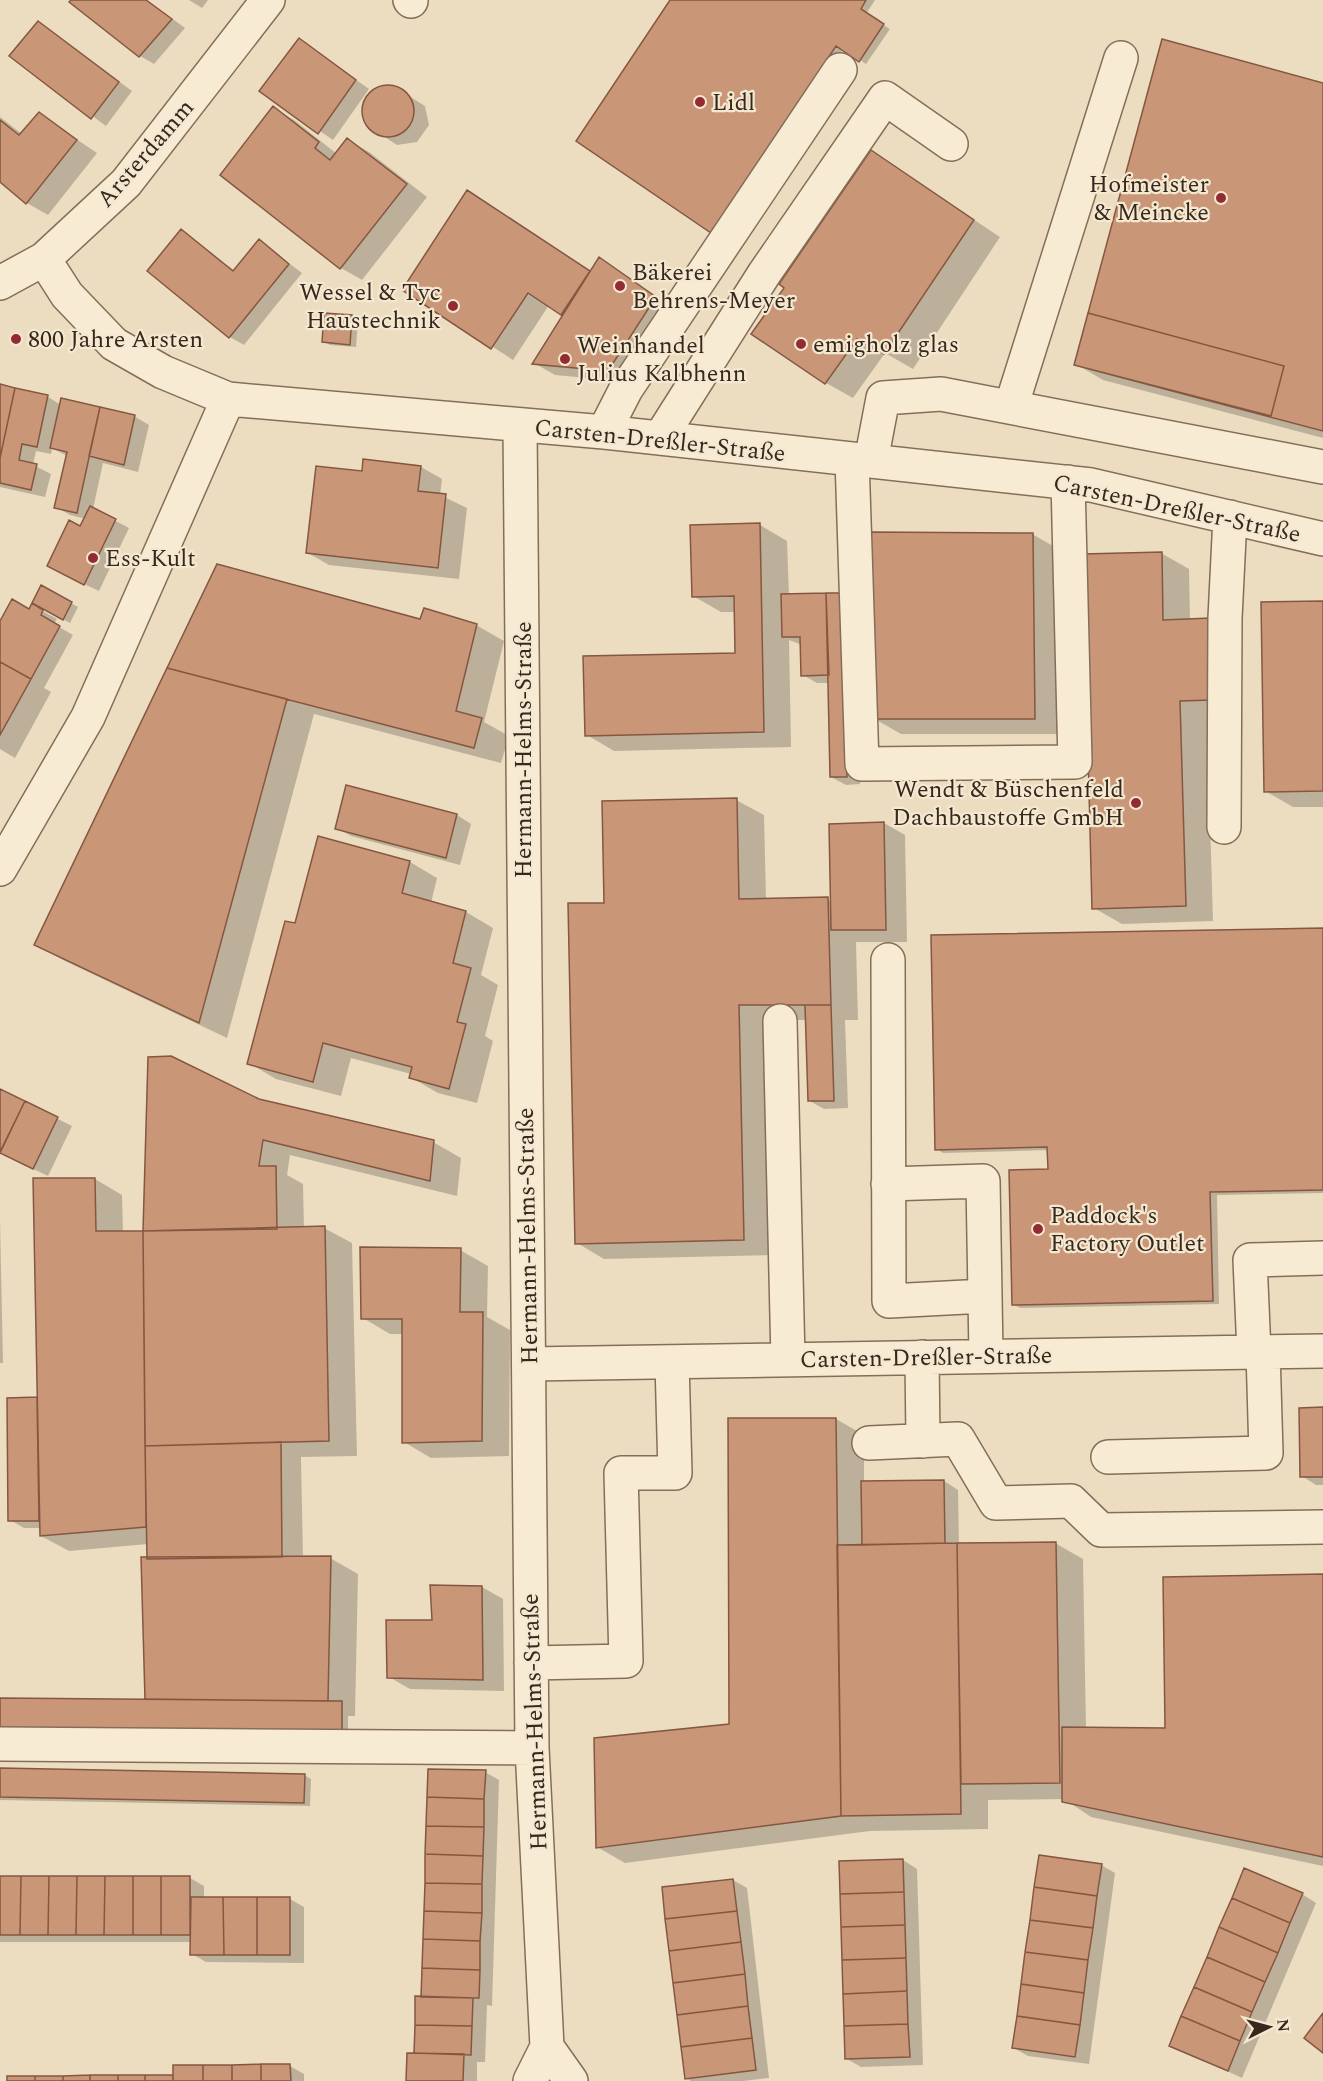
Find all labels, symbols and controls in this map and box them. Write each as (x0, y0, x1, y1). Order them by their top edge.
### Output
place label: Lidl (712, 85, 755, 121)
street label: Arsterdamm (88, 91, 203, 216)
marker: Lidl (693, 95, 707, 109)
place label: Hofmeister & Meincke (1089, 167, 1209, 231)
marker: Hofmeister & Meincke (1214, 191, 1228, 205)
place label: Bäkerei Behrens-Meyer (632, 255, 795, 319)
place label: Wessel & Tyc Haustechnik (299, 275, 441, 339)
marker: Bäkerei Behrens-Meyer (613, 279, 627, 293)
marker: Wessel & Tyc Haustechnik (446, 299, 460, 313)
place label: 800 Jahre Arsten (28, 322, 203, 358)
place label: emigholz glas (813, 327, 959, 363)
place label: Weinhandel Julius Kalbhenn (577, 328, 746, 392)
marker: 800 Jahre Arsten (9, 332, 23, 346)
marker: emigholz glas (794, 337, 808, 351)
marker: Weinhandel Julius Kalbhenn (558, 352, 572, 366)
street label: Carsten-Dreßler-Straße (533, 410, 787, 472)
street label: Carsten-Dreßler-Straße (1050, 465, 1304, 553)
place label: Ess-Kult (105, 541, 196, 577)
marker: Ess-Kult (86, 551, 100, 565)
street label: Hermann-Helms-Straße (506, 621, 542, 879)
place label: Wendt & Büschenfeld Dachbaustoffe GmbH (892, 772, 1124, 836)
marker: Wendt & Büschenfeld Dachbaustoffe GmbH (1129, 796, 1143, 810)
street label: Hermann-Helms-Straße (508, 1107, 548, 1365)
place label: Paddock's Factory Outlet (1050, 1198, 1205, 1262)
marker: Paddock's Factory Outlet (1031, 1222, 1045, 1236)
street label: Carsten-Dreßler-Straße (800, 1338, 1053, 1378)
street label: Hermann-Helms-Straße (513, 1593, 557, 1851)
north arrow (1239, 1997, 1299, 2057)
text: N (1270, 2018, 1296, 2033)

